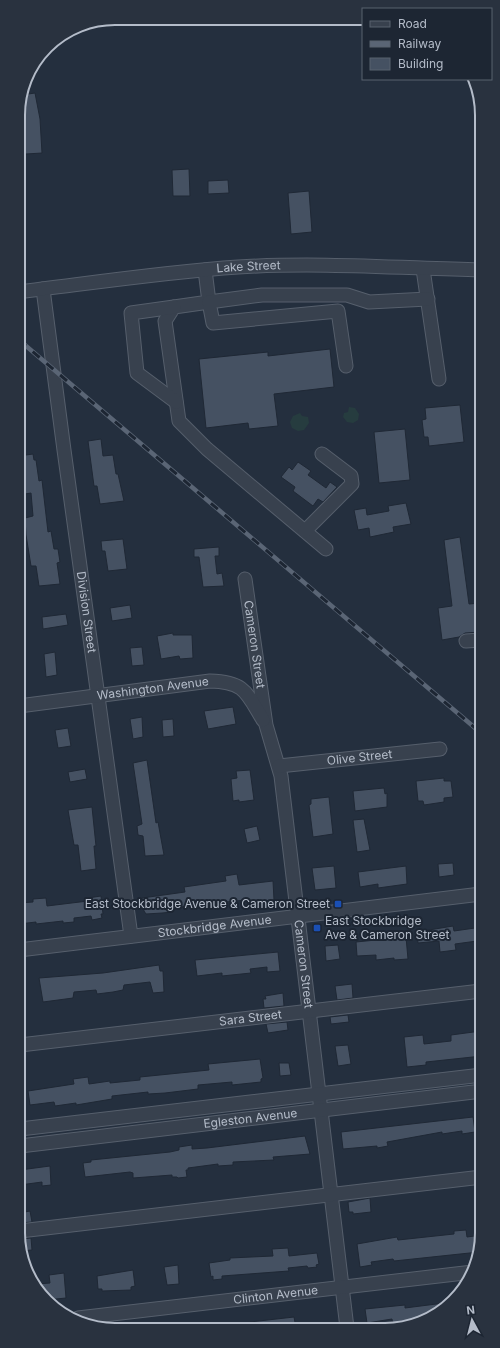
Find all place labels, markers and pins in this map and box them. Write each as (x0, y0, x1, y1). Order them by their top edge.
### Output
place label: East Stockbridge Avenue & Cameron Street (85, 896, 330, 911)
marker: East Stockbridge Avenue & Cameron Street (333, 899, 343, 909)
place label: East Stockbridge Ave & Cameron Street (325, 913, 449, 942)
marker: East Stockbridge Ave & Cameron Street (312, 923, 322, 933)

